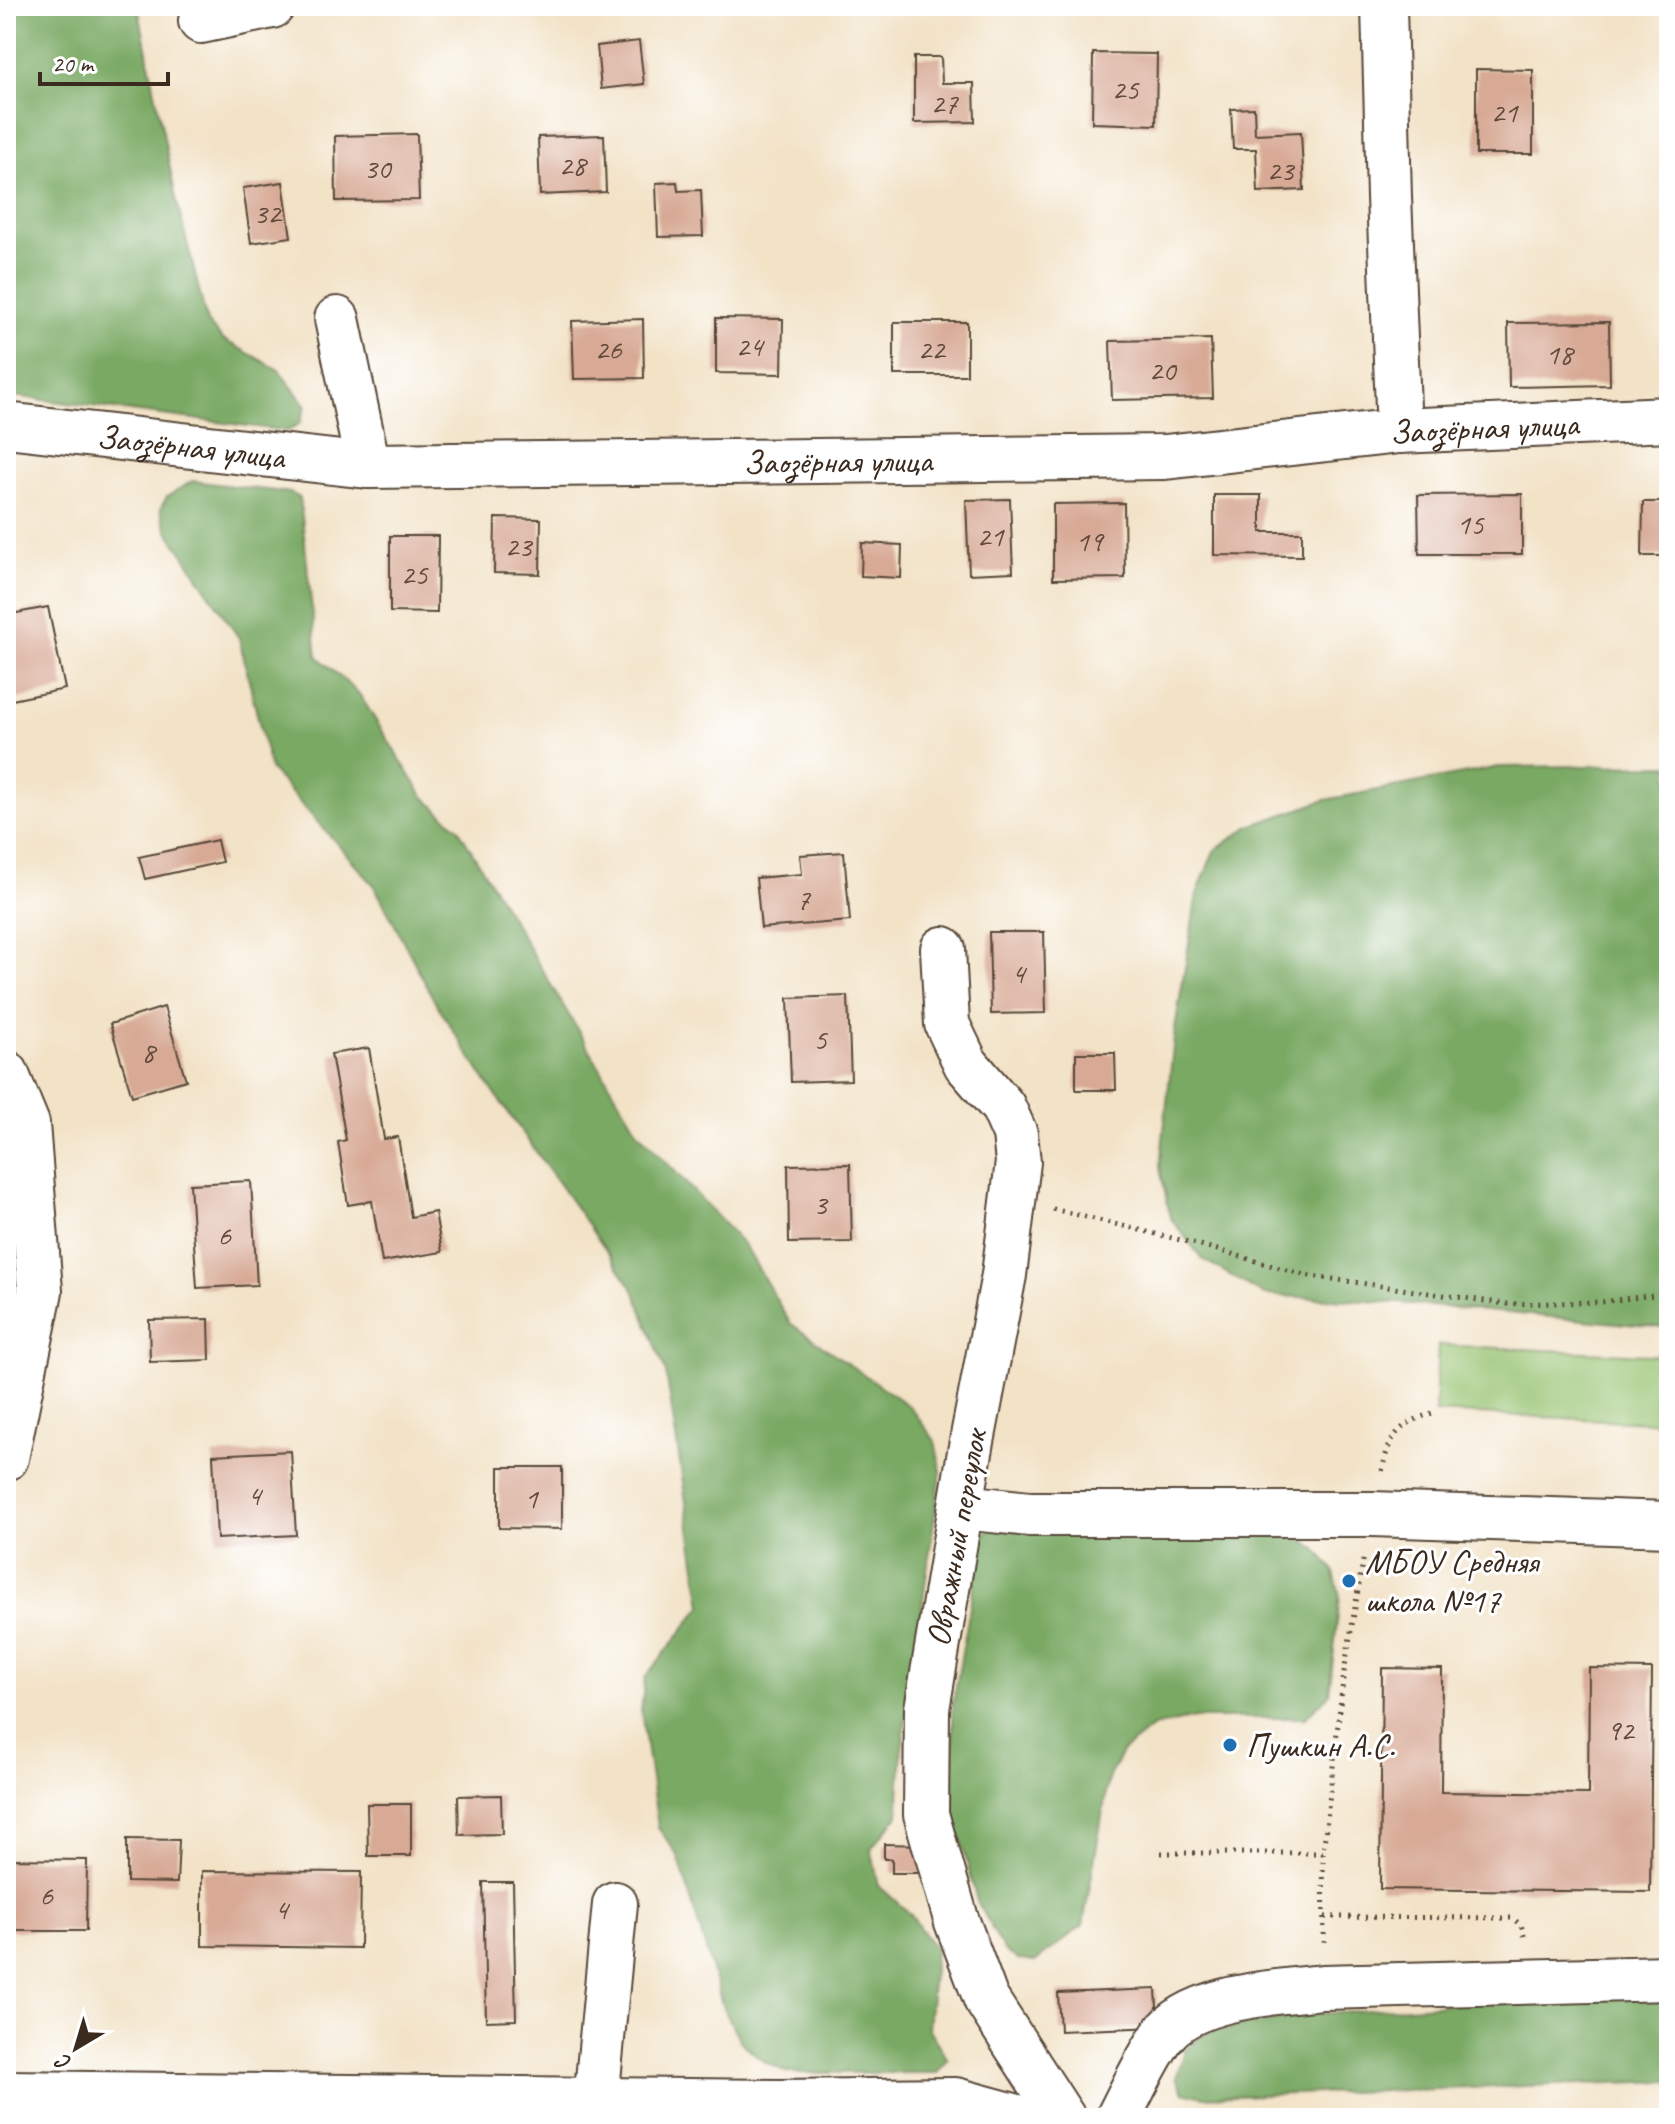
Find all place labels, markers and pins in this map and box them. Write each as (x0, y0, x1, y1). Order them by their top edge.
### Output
place label: МБОУ Средняя школа №17 (1365, 1540, 1541, 1622)
marker: МБОУ Средняя школа №17 (1340, 1572, 1358, 1590)
place label: Пушкин А.С. (1246, 1724, 1395, 1767)
marker: Пушкин А.С. (1221, 1736, 1239, 1754)

